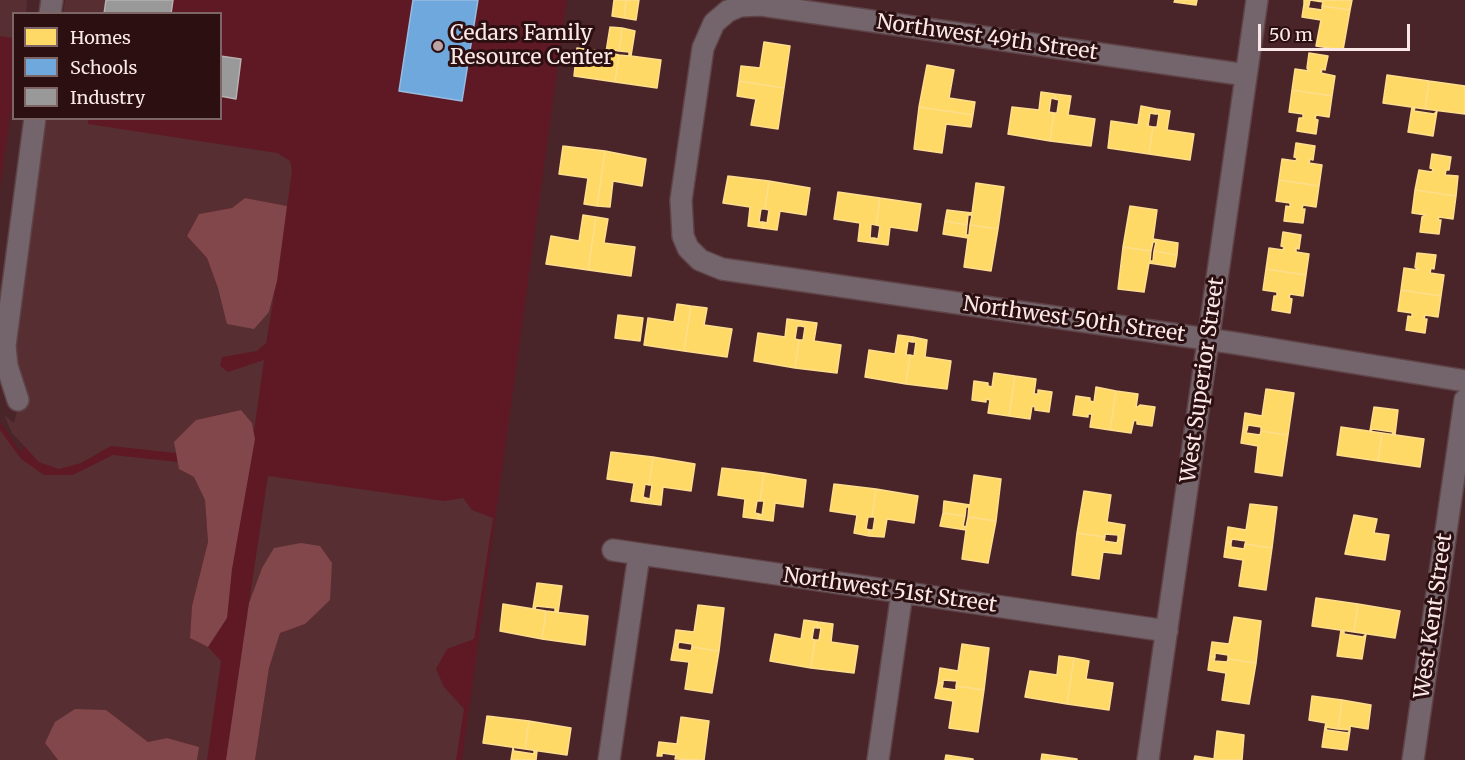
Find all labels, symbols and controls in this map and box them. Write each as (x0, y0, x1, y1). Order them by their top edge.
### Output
street label: Northwest 49th Street (875, 10, 1099, 66)
legend (12, 12, 222, 120)
scale bar (1261, 12, 1412, 50)
place label: Cedars Family Resource Center (450, 21, 613, 71)
text: 50 m (1269, 23, 1313, 46)
text: Homes (70, 26, 131, 49)
marker: Cedars Family Resource Center (431, 39, 445, 53)
text: Schools (70, 56, 137, 79)
text: Industry (70, 86, 145, 109)
street label: West Superior Street (1176, 276, 1230, 484)
street label: Northwest 50th Street (961, 292, 1187, 348)
street label: West Kent Street (1410, 532, 1458, 700)
street label: Northwest 51st Street (781, 564, 999, 618)

